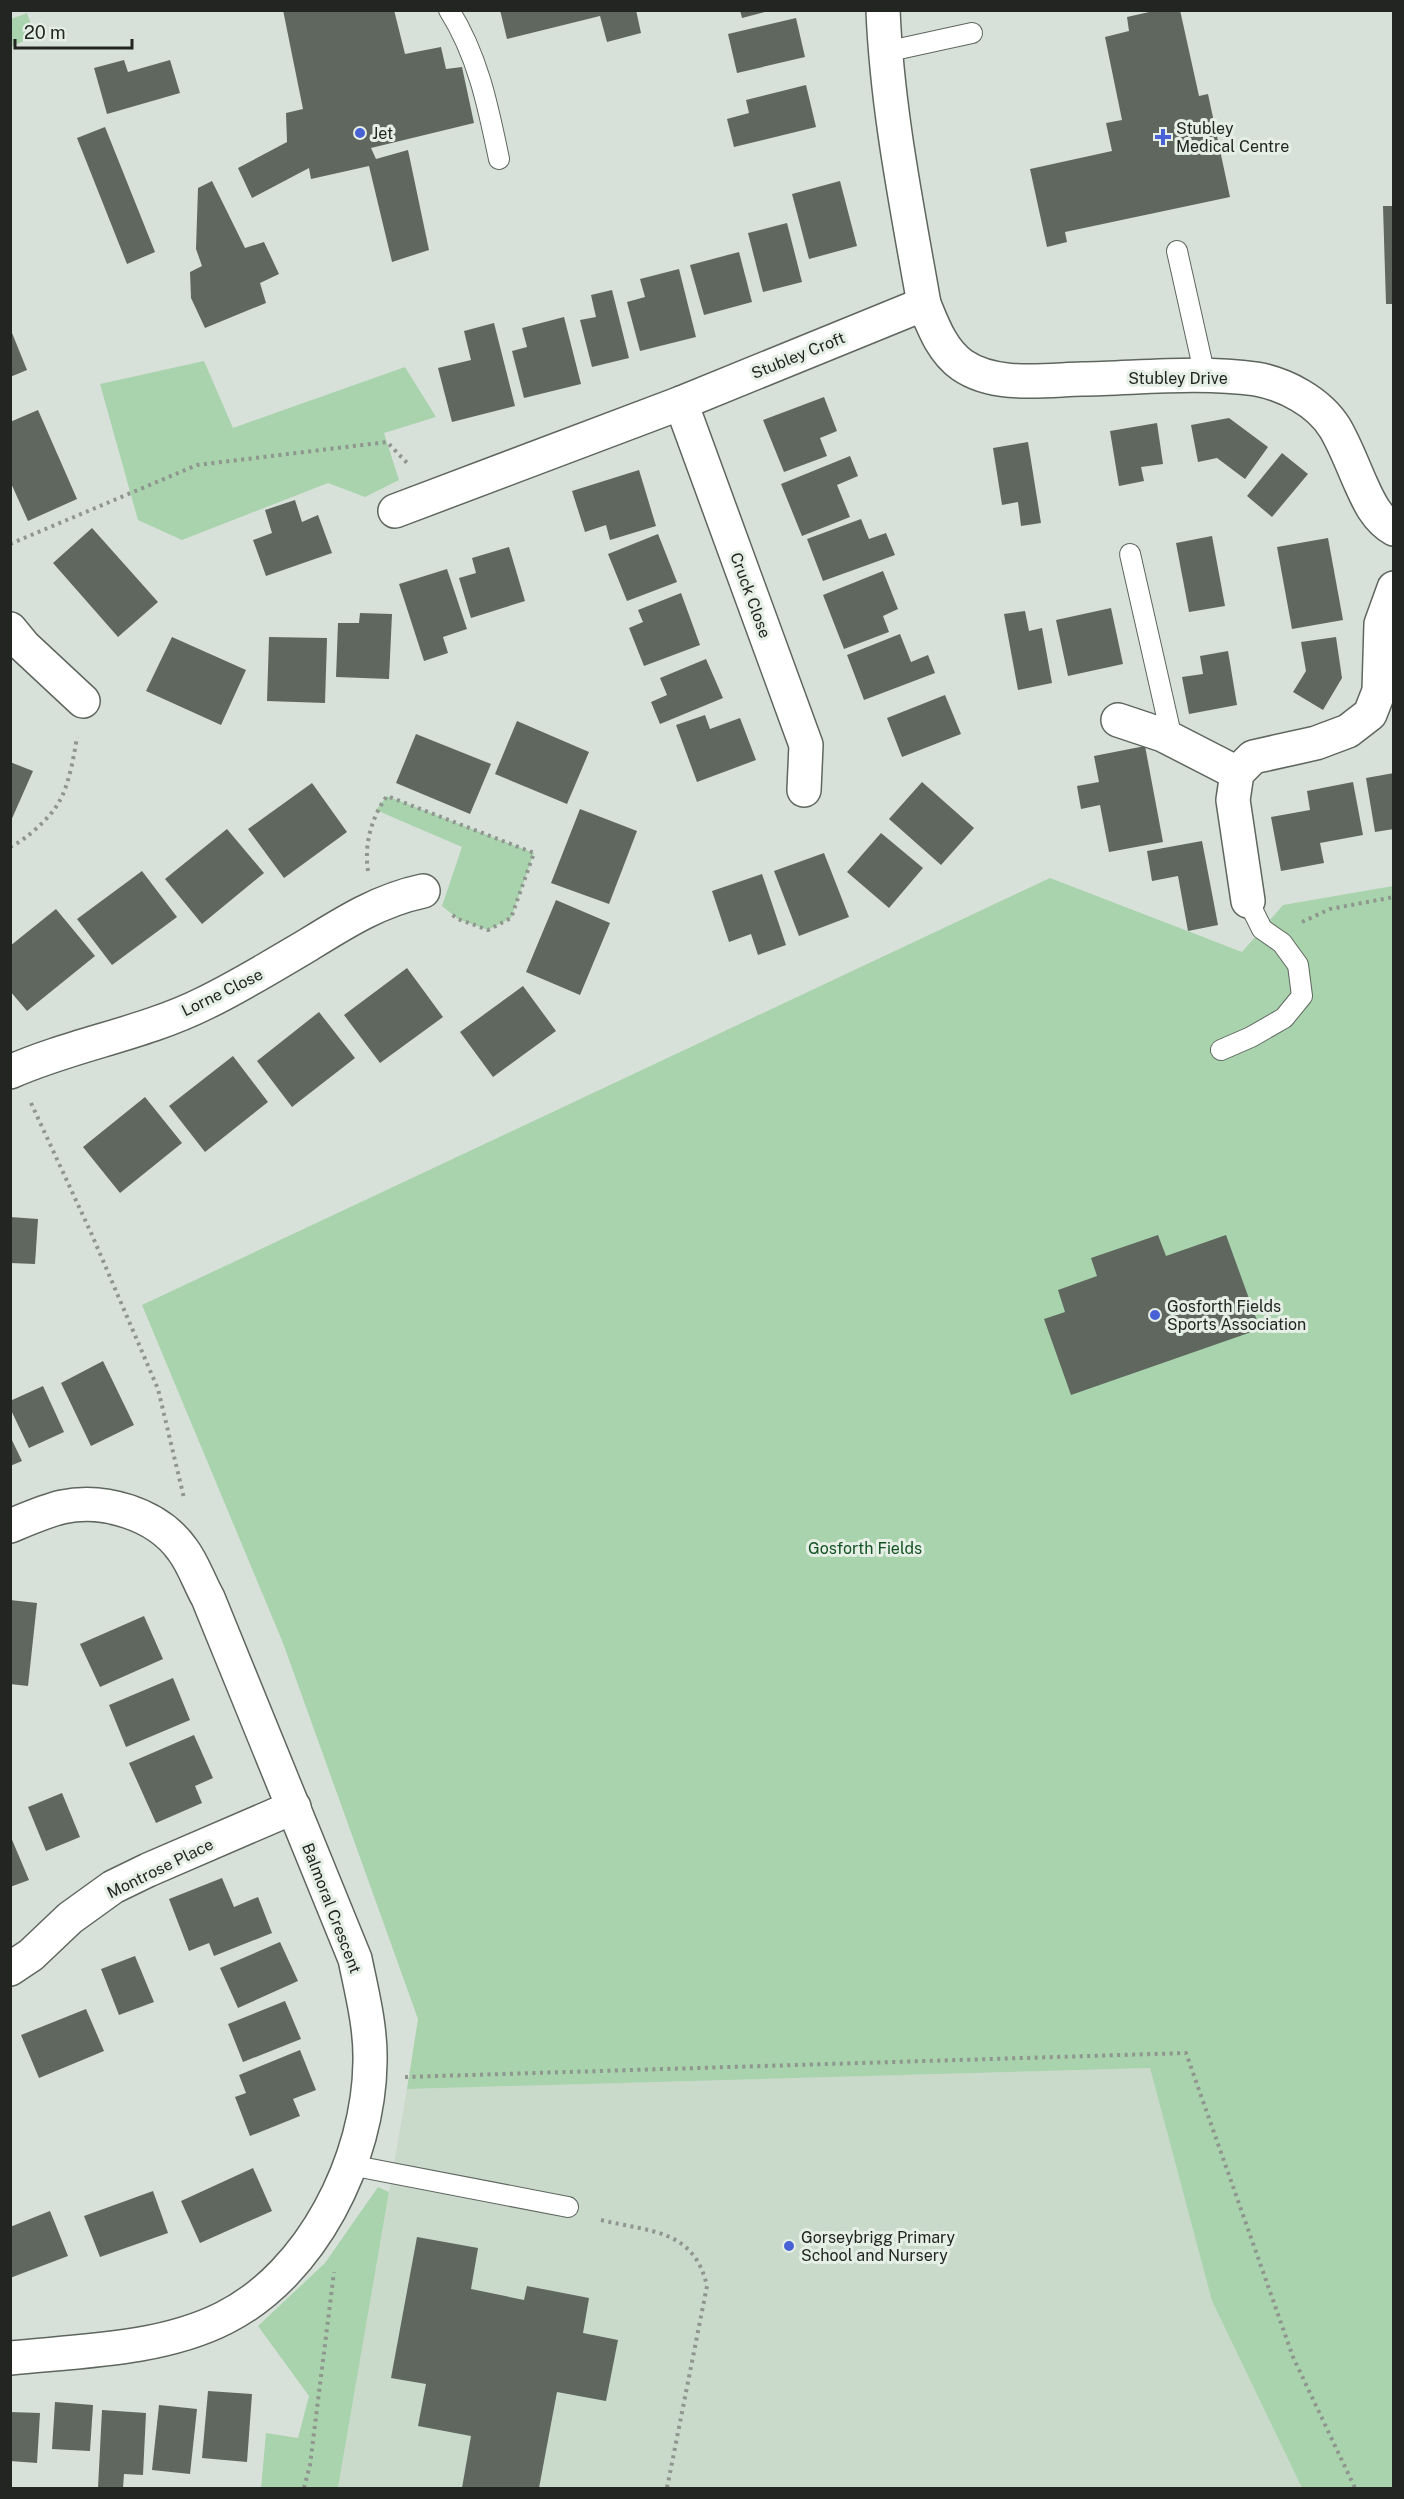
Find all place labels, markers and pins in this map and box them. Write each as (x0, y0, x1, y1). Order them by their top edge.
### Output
place label: Stubley Medical Centre (1176, 119, 1289, 156)
place label: Jet (372, 124, 393, 143)
marker: Jet (353, 126, 367, 140)
marker: Stubley Medical Centre (1154, 128, 1172, 146)
place label: Gosforth Fields Sports Association (1167, 1297, 1306, 1334)
marker: Gosforth Fields Sports Association (1148, 1308, 1162, 1322)
place label: Gorseybrigg Primary School and Nursery (801, 2228, 956, 2265)
marker: Gorseybrigg Primary School and Nursery (782, 2239, 796, 2253)

